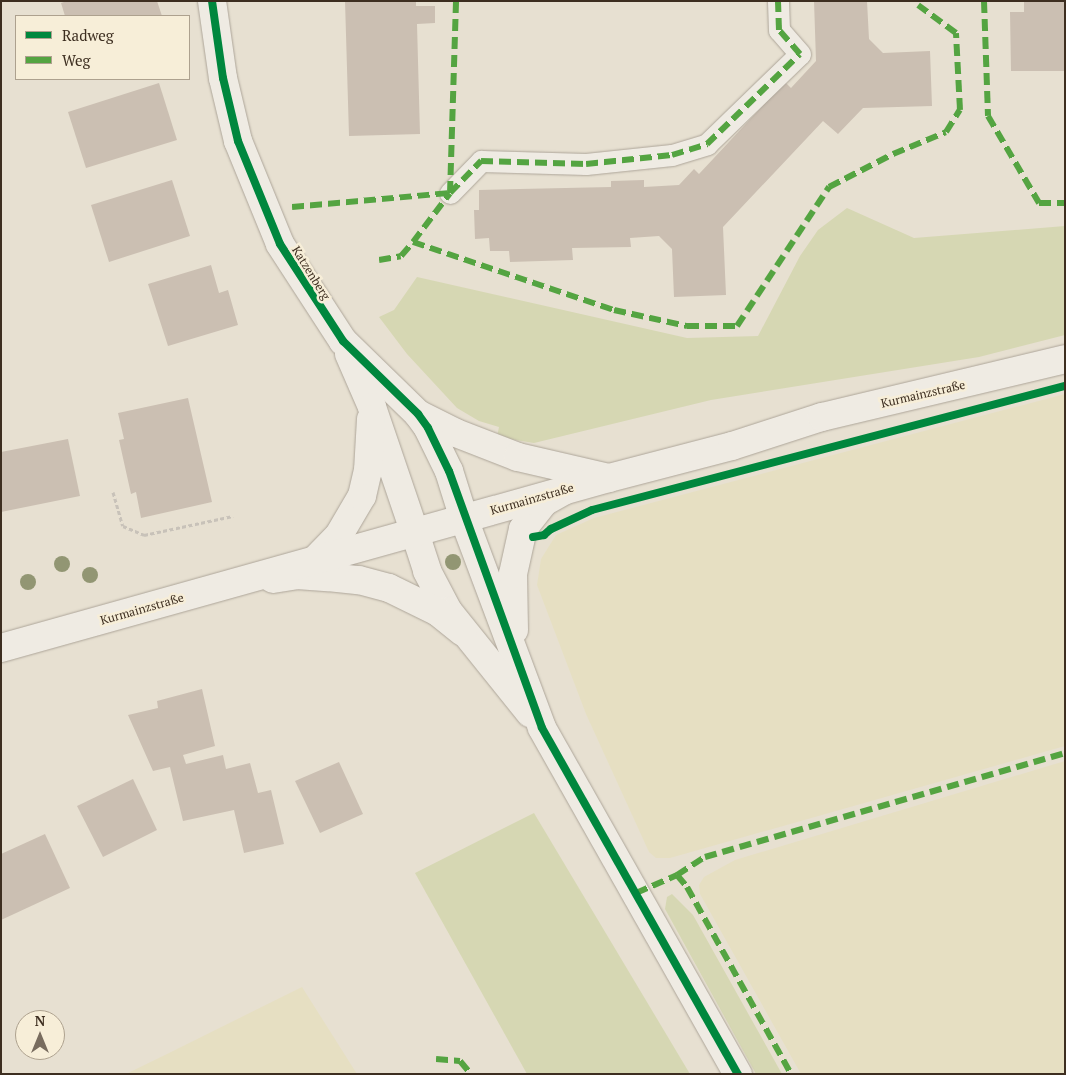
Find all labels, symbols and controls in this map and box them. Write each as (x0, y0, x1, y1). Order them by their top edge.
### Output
legend (15, 15, 190, 80)
text: Radweg (62, 25, 114, 45)
text: Weg (62, 50, 90, 70)
street label: Katzenberg (289, 243, 333, 303)
street label: Kurmainzstraße (879, 377, 967, 411)
street label: Kurmainzstraße (489, 480, 575, 518)
street label: Kurmainzstraße (99, 590, 185, 628)
north arrow (15, 1010, 65, 1060)
text: N (35, 1011, 45, 1030)

